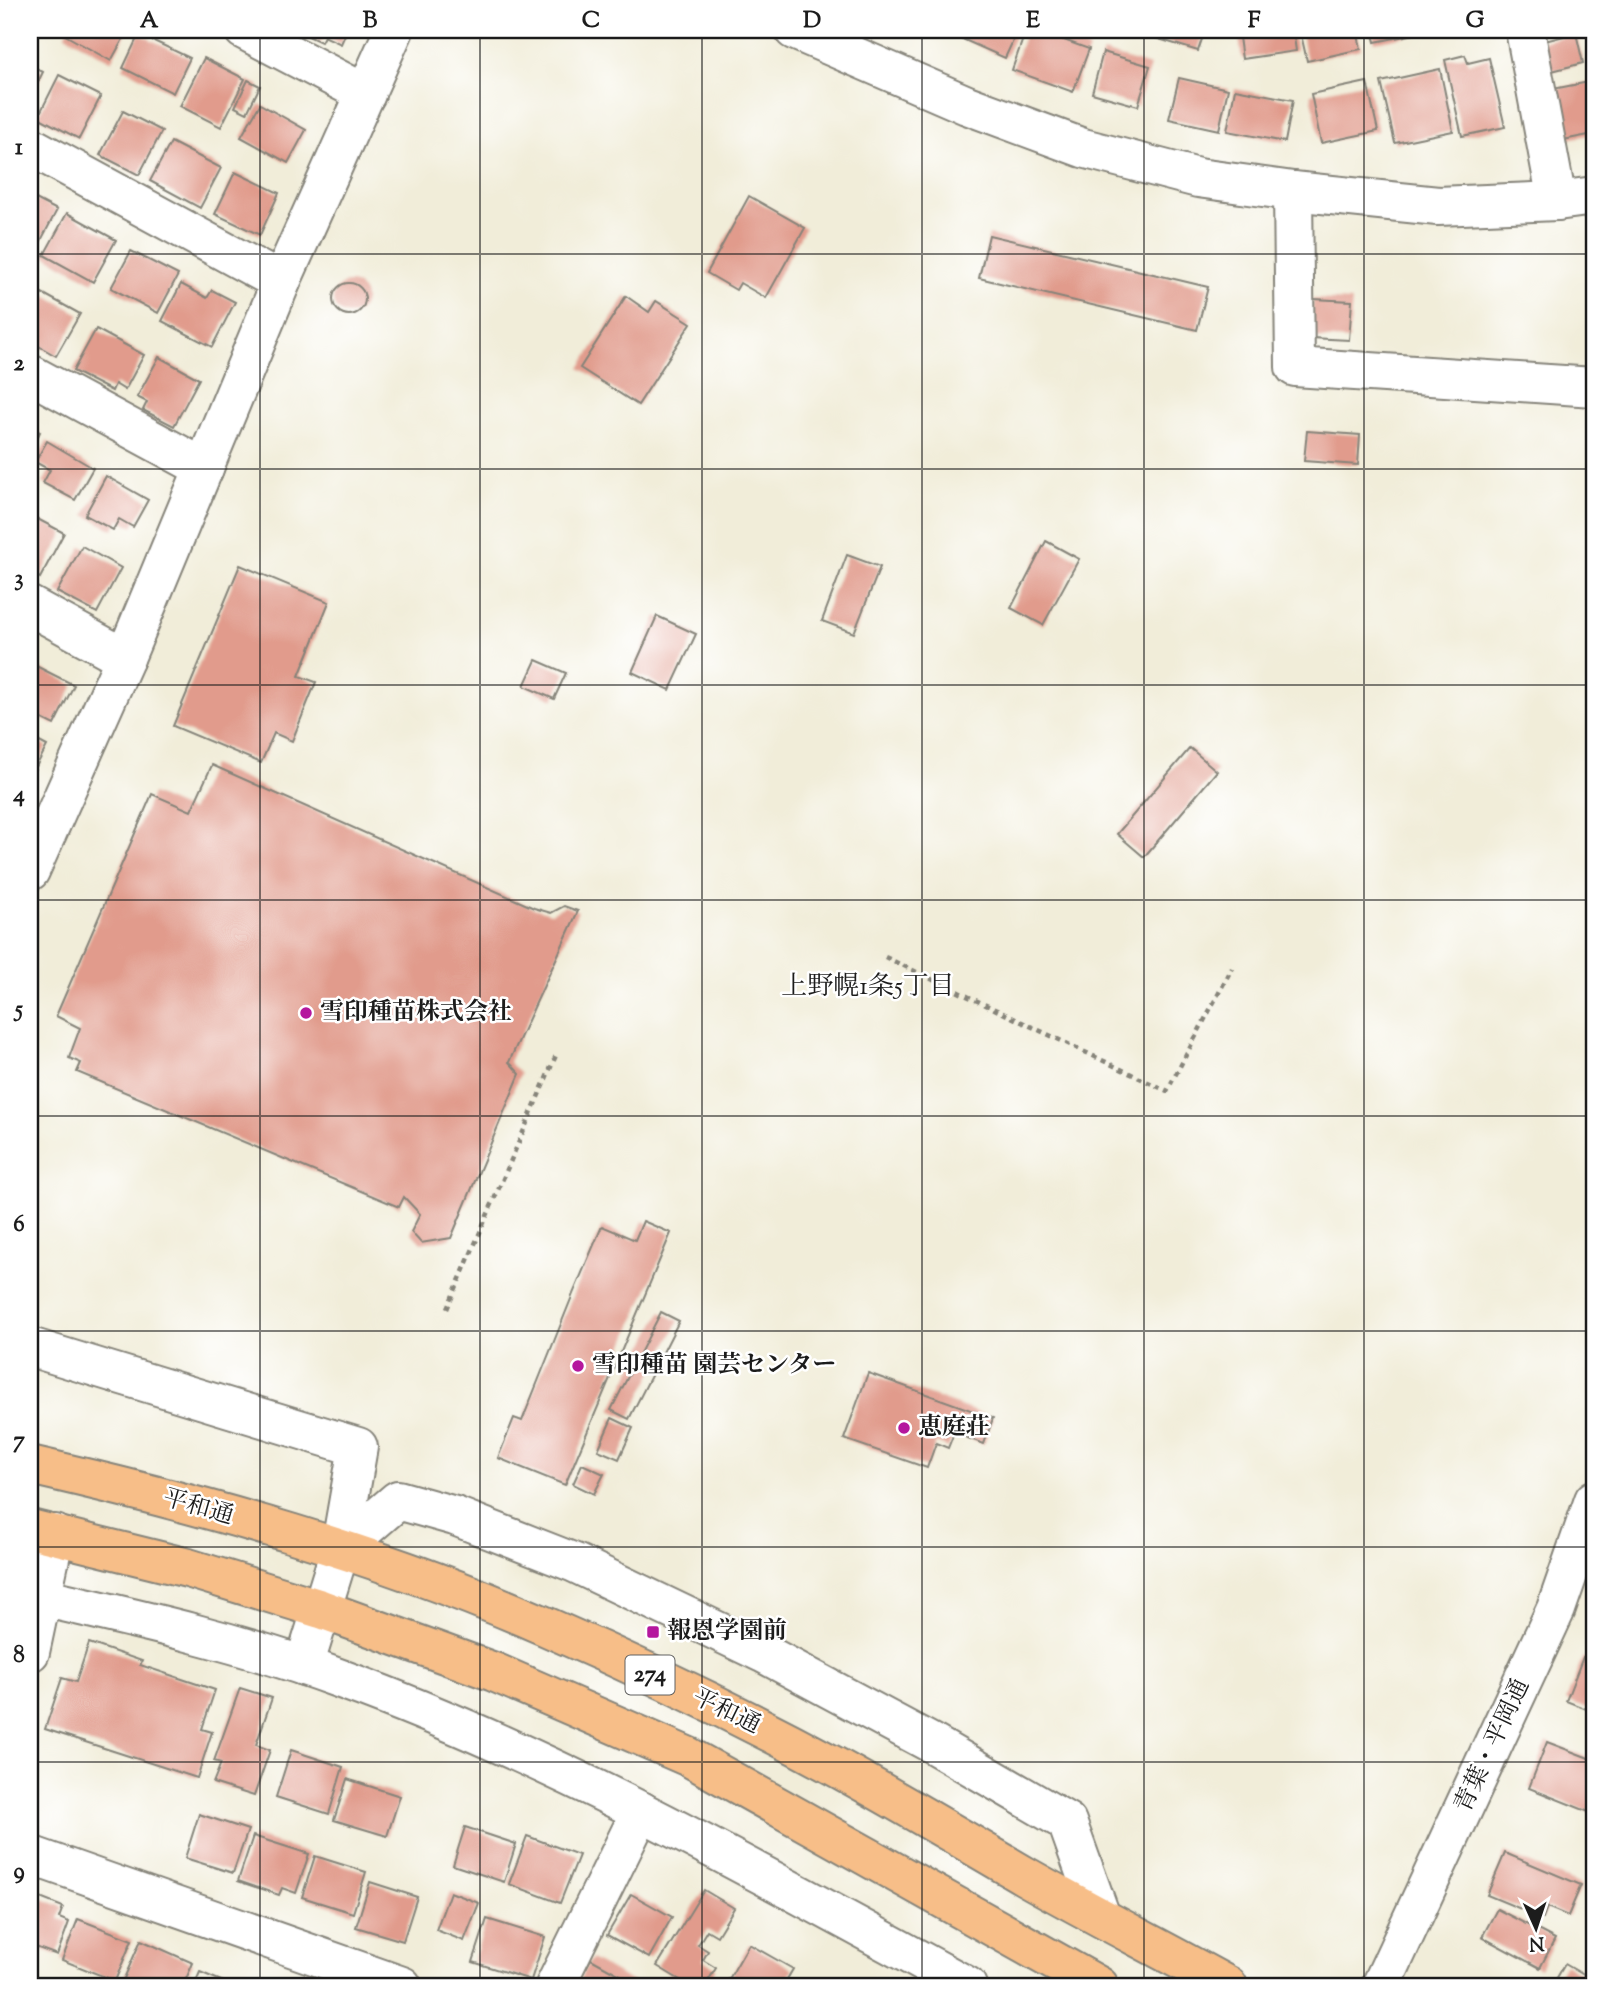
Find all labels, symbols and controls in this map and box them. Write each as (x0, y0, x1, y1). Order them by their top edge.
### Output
text: A (140, 5, 159, 38)
text: B (363, 5, 378, 38)
text: C (582, 5, 600, 38)
text: D (803, 5, 821, 38)
text: E (1026, 5, 1040, 38)
text: F (1248, 5, 1261, 38)
text: G (1466, 5, 1485, 38)
text: 1 (15, 132, 23, 165)
text: 2 (14, 348, 25, 381)
text: 3 (14, 563, 24, 596)
text: 4 (12, 779, 25, 812)
district label: 上野幌1条5丁目 (781, 969, 955, 1006)
text: 5 (13, 994, 23, 1027)
place label: 雪印種苗株式会社 (320, 996, 512, 1030)
marker: 雪印種苗株式会社 (298, 1005, 314, 1021)
text: 6 (13, 1209, 25, 1242)
place label: 雪印種苗 園芸センター (592, 1349, 836, 1383)
marker: 雪印種苗 園芸センター (570, 1358, 586, 1374)
place label: 恵庭荘 (918, 1411, 990, 1445)
marker: 恵庭荘 (896, 1420, 912, 1436)
text: 7 (13, 1425, 25, 1458)
street label: 平和通 (159, 1482, 237, 1534)
place label: 報恩学園前 (667, 1615, 787, 1649)
marker: 報恩学園前 (645, 1624, 661, 1640)
text: 8 (13, 1640, 25, 1673)
road number: 274 (626, 1656, 674, 1694)
street label: 青葉・平岡通 (1447, 1674, 1539, 1818)
street label: 平和通 (686, 1681, 766, 1743)
text: 9 (13, 1856, 25, 1889)
north arrow (1502, 1894, 1572, 1964)
text: N (1528, 1929, 1545, 1956)

